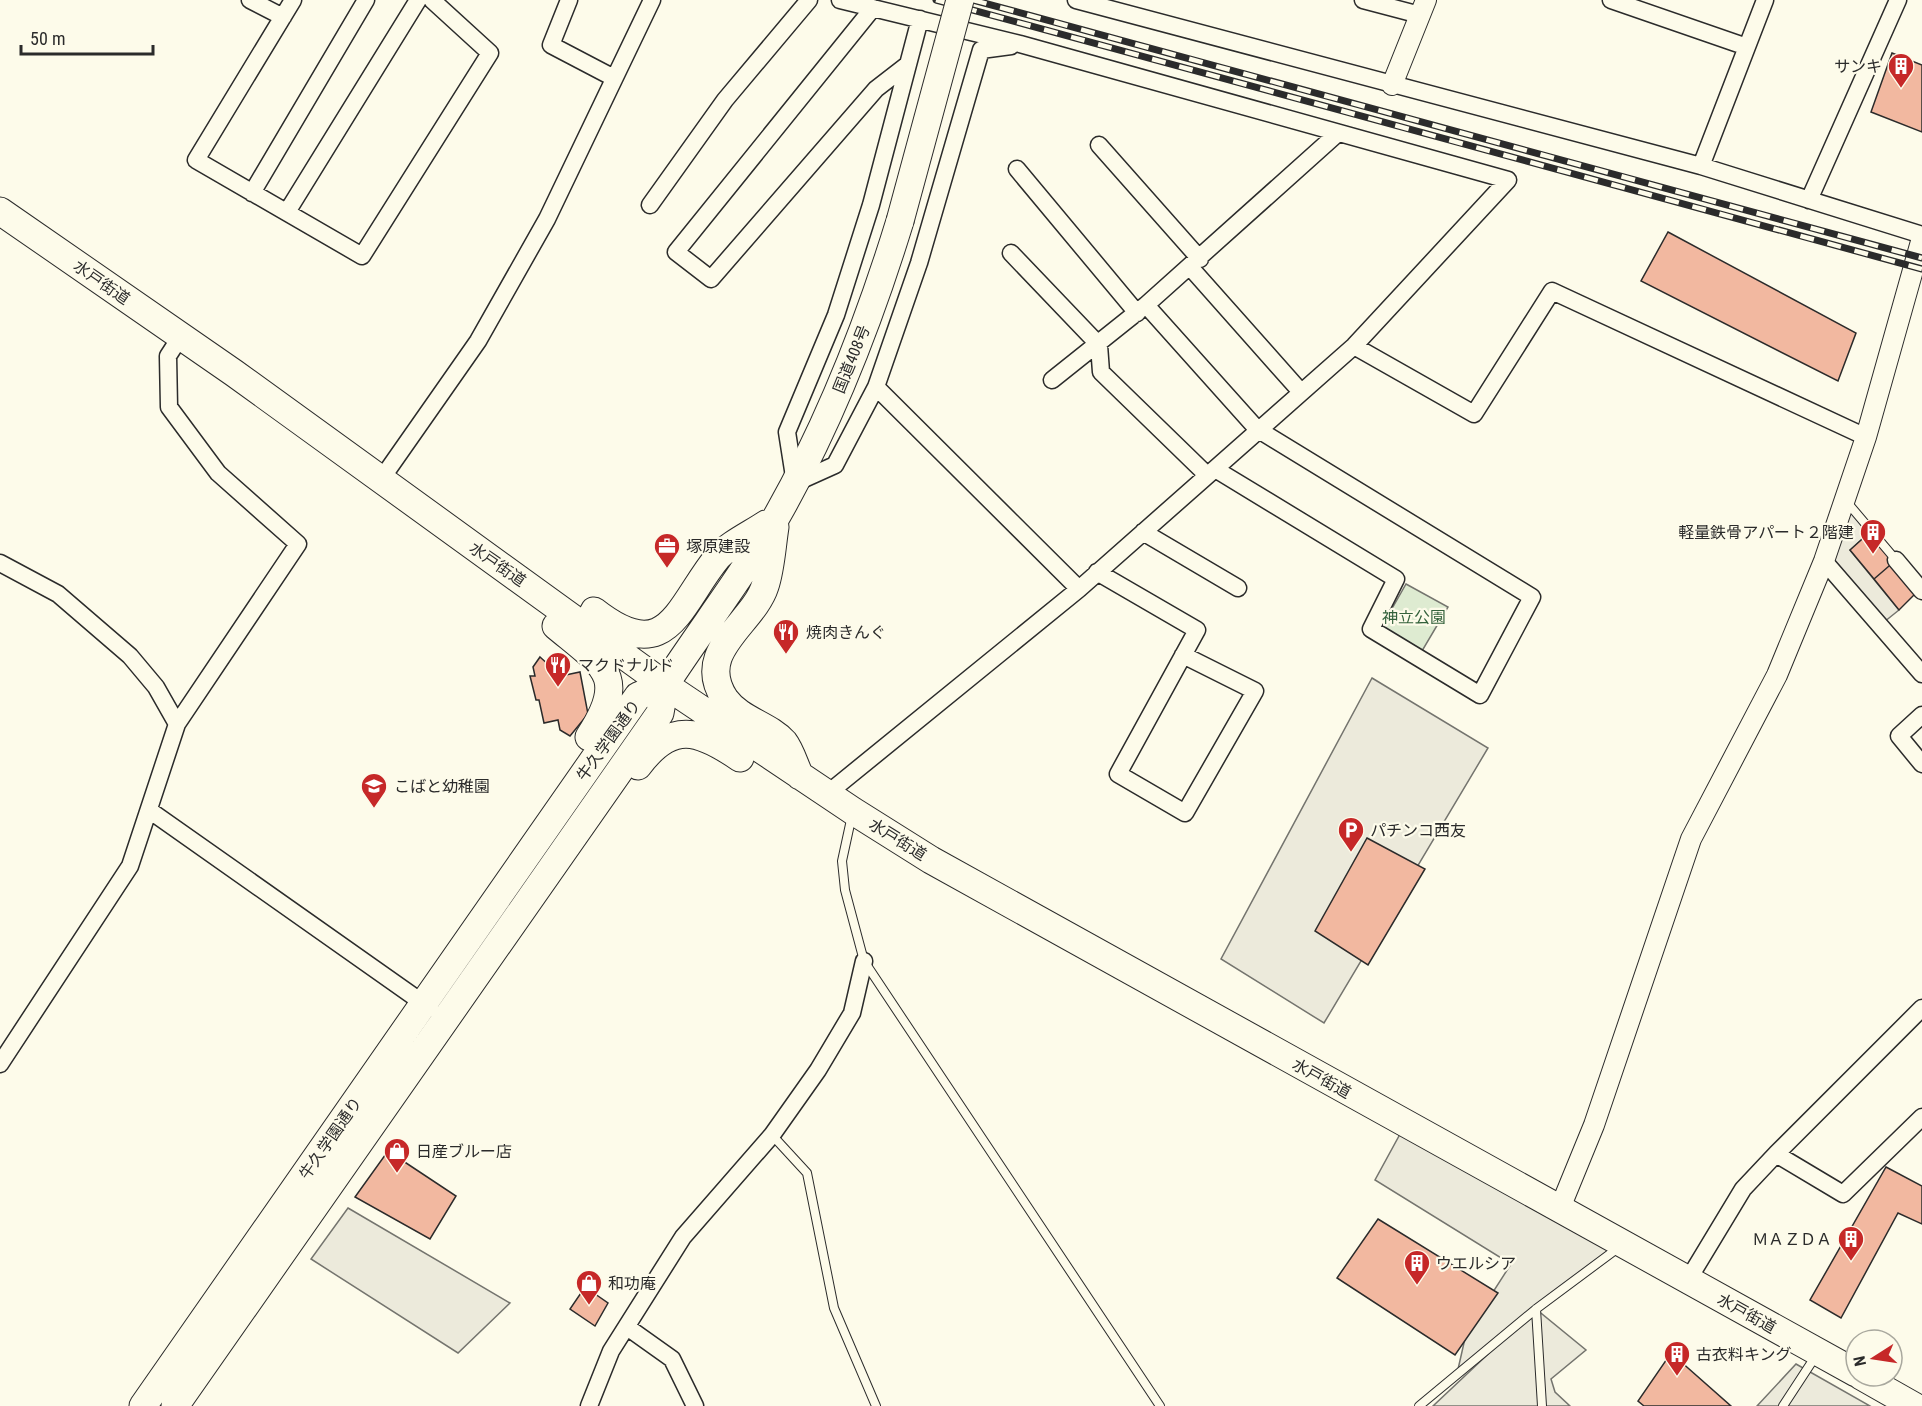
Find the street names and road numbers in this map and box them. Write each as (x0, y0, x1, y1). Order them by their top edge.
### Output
street label: 水戸街道 (70, 256, 133, 309)
street label: 国道408号 (829, 322, 874, 396)
street label: 水戸街道 (466, 538, 529, 591)
street label: 牛久学園通り (573, 696, 644, 785)
street label: 水戸街道 (866, 814, 930, 864)
street label: 水戸街道 (1289, 1055, 1354, 1102)
street label: 牛久学園通り (295, 1094, 366, 1183)
street label: 水戸街道 (1714, 1290, 1779, 1337)

